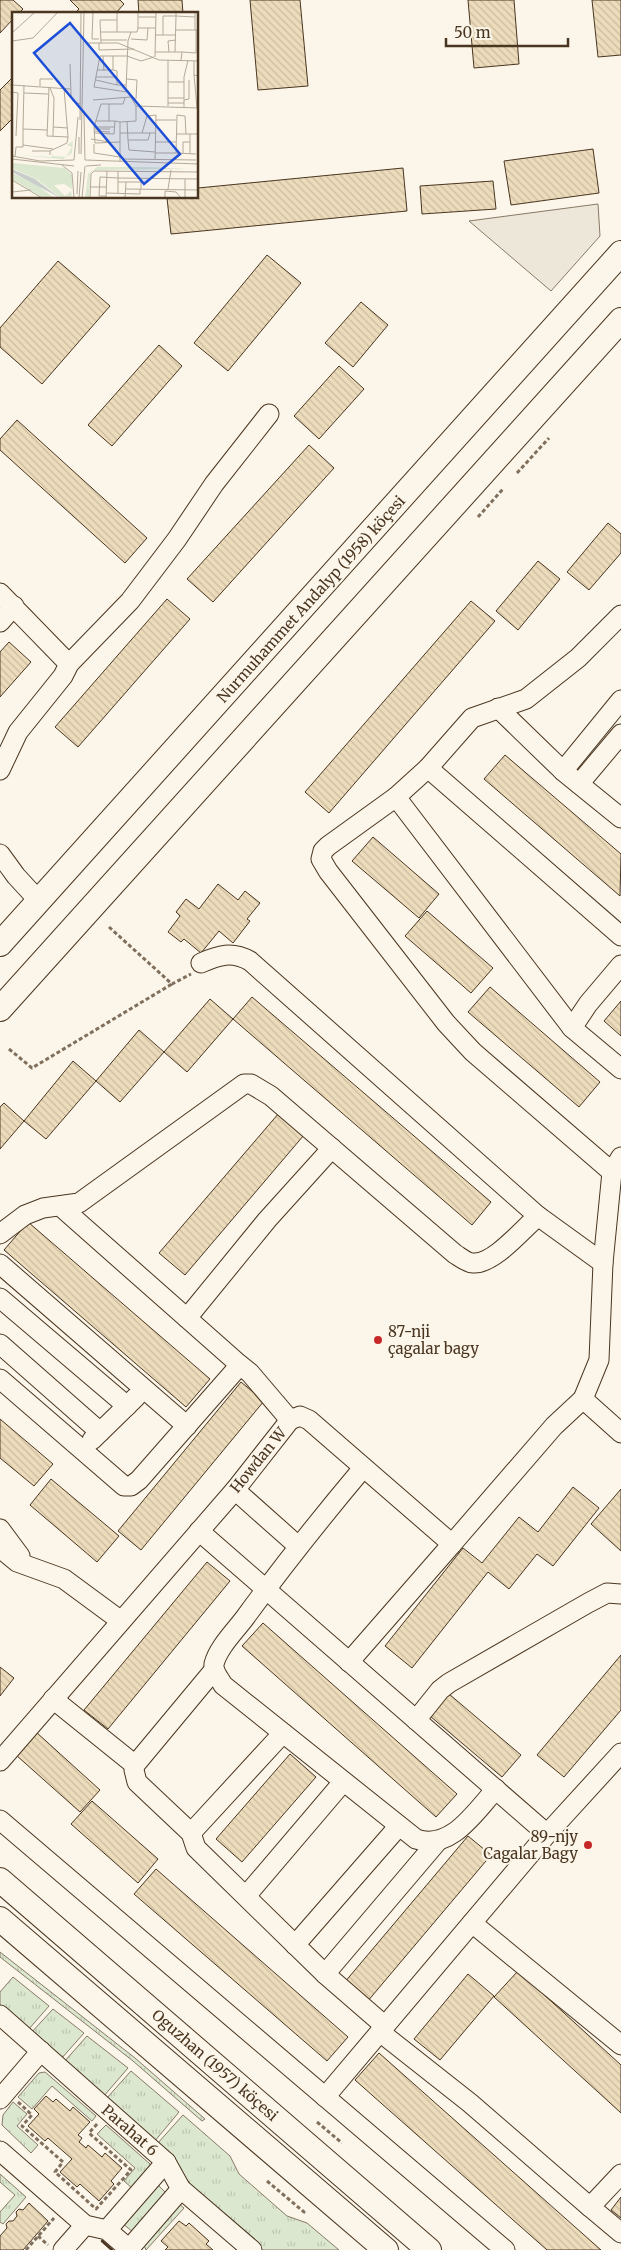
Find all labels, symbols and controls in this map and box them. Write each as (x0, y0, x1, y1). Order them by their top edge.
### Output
inset map (12, 12, 199, 199)
scale bar (446, 15, 568, 47)
text: 50 m (454, 23, 491, 42)
street label: Nurmuhammet Andalyp (1958) köçesi (213, 491, 409, 706)
place label: 87-nji çagalar bagy (388, 1322, 479, 1358)
marker: 87-nji çagalar bagy (372, 1334, 384, 1346)
street label: Howdan W (226, 1423, 291, 1497)
place label: 89-njy Cagalar Bagy (483, 1827, 578, 1863)
marker: 89-njy Cagalar Bagy (582, 1839, 594, 1851)
street label: Oguzhan (1957) köçesi (148, 2005, 282, 2125)
street label: Parahat 6 (98, 2100, 162, 2160)

